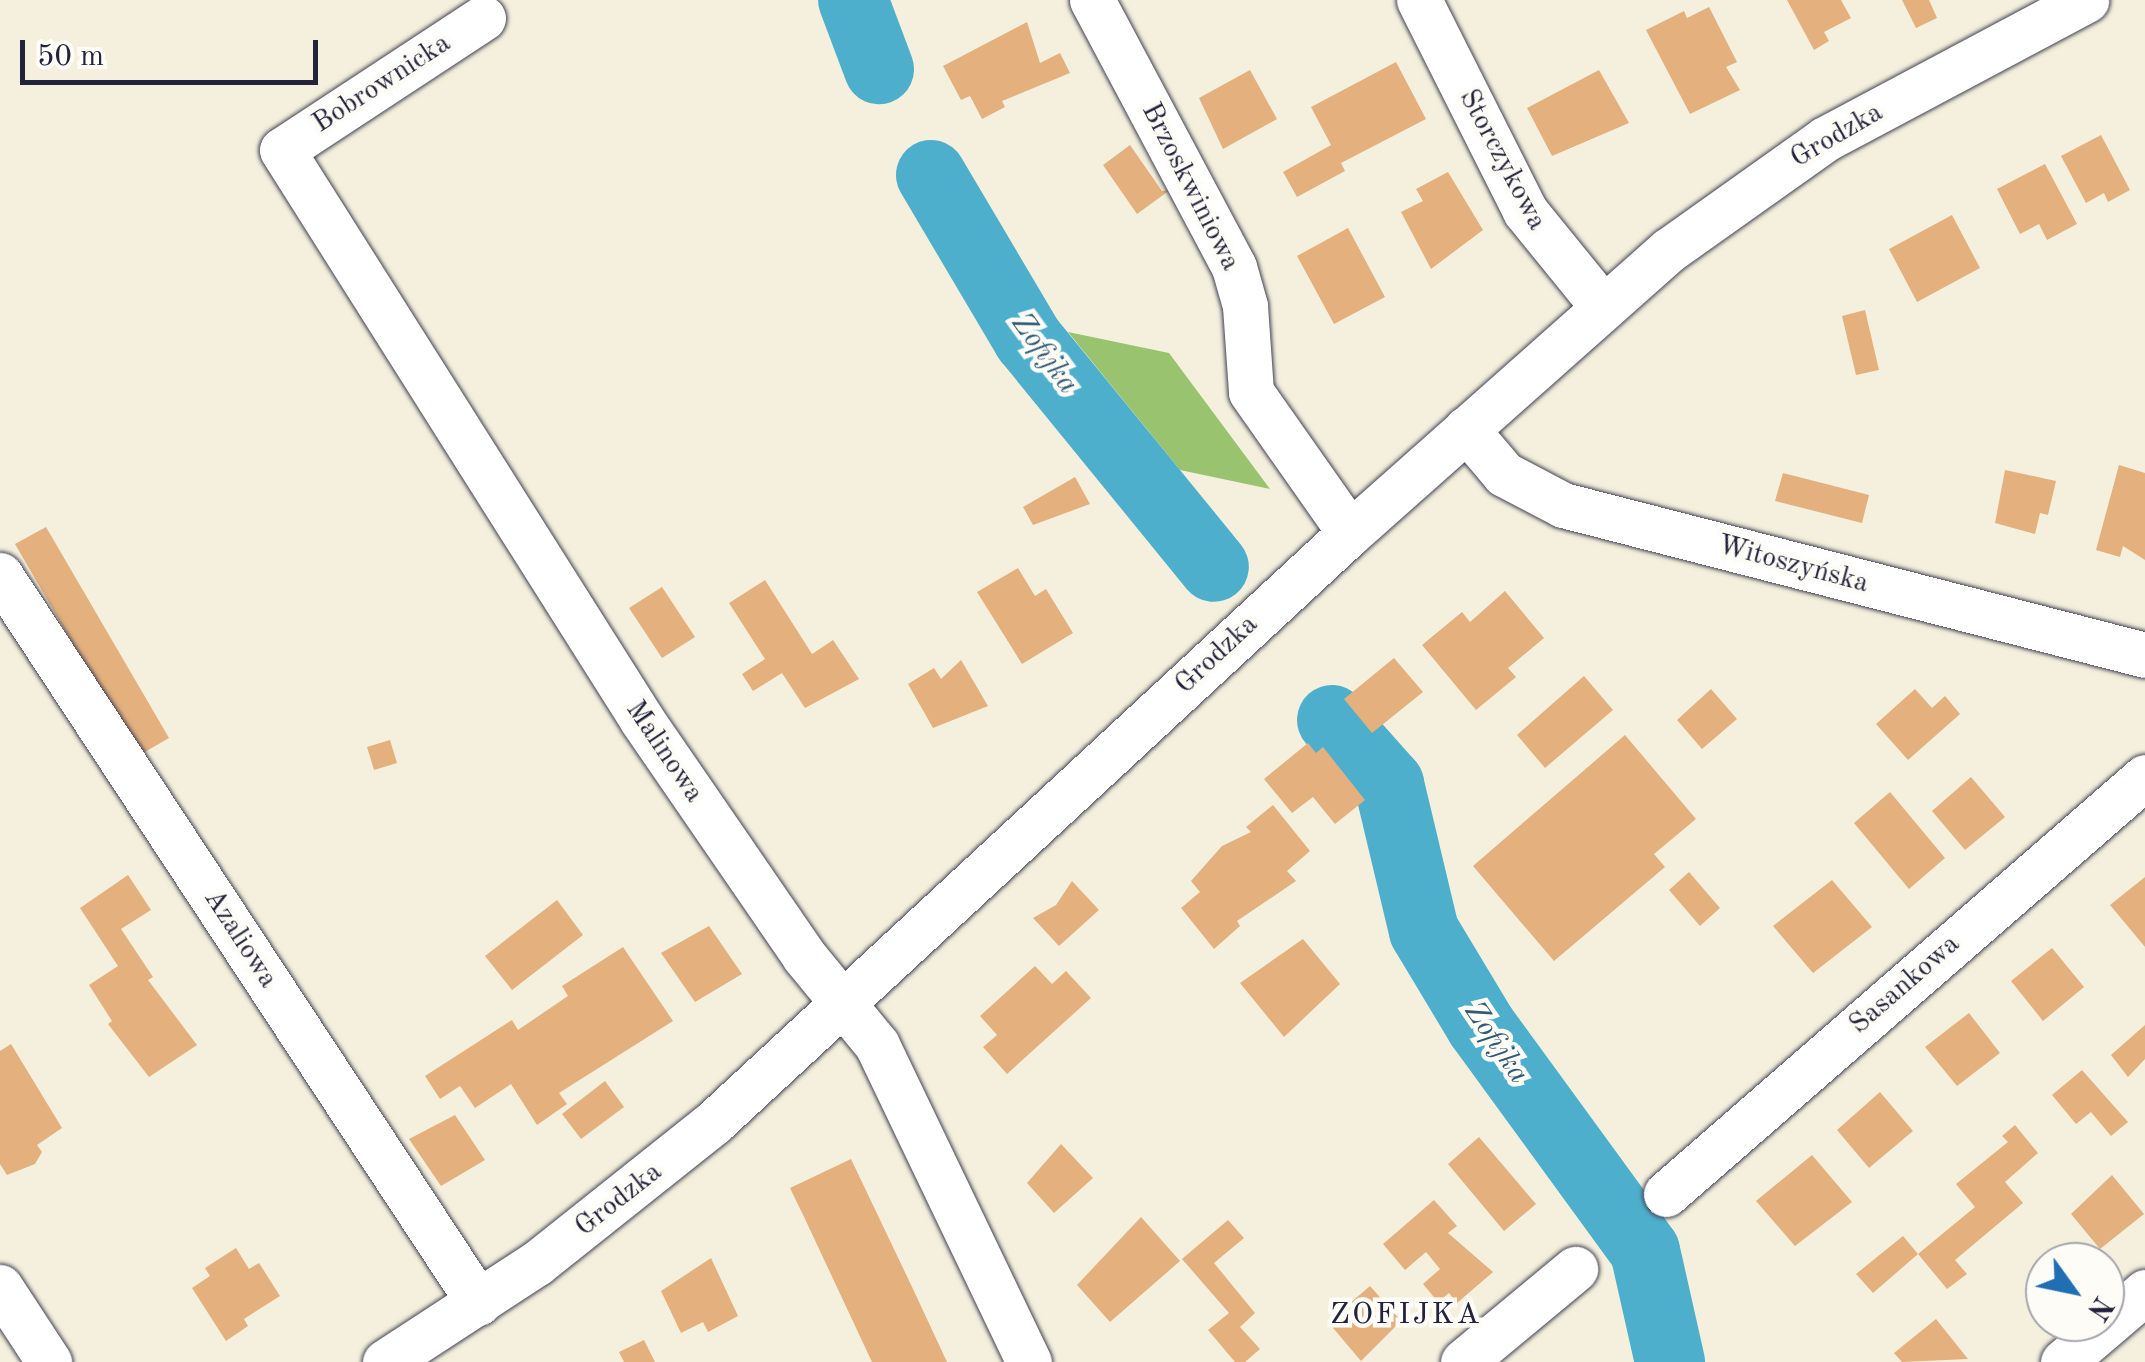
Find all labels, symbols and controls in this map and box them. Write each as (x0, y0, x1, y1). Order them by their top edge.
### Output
scale bar (25, 20, 322, 82)
street label: Bobrownicka (307, 27, 457, 141)
text: 50 m (37, 42, 104, 72)
street label: Storczykowa (1451, 84, 1553, 236)
street label: Grodzka (1785, 96, 1889, 176)
street label: Brzoskwiniowa (1133, 97, 1247, 277)
water label: Zofijka (1003, 306, 1085, 402)
street label: Witoszyńska (1714, 529, 1872, 601)
street label: Grodzka (1169, 608, 1265, 702)
street label: Malinowa (618, 695, 710, 809)
street label: Azaliowa (196, 883, 284, 995)
street label: Sasankowa (1843, 928, 1967, 1042)
water label: Zofijka (1456, 995, 1536, 1091)
street label: Grodzka (569, 1156, 669, 1244)
north arrow (2025, 1242, 2125, 1342)
text: N (2081, 1291, 2116, 1324)
district label: ZOFIJKA (1330, 1297, 1482, 1333)

